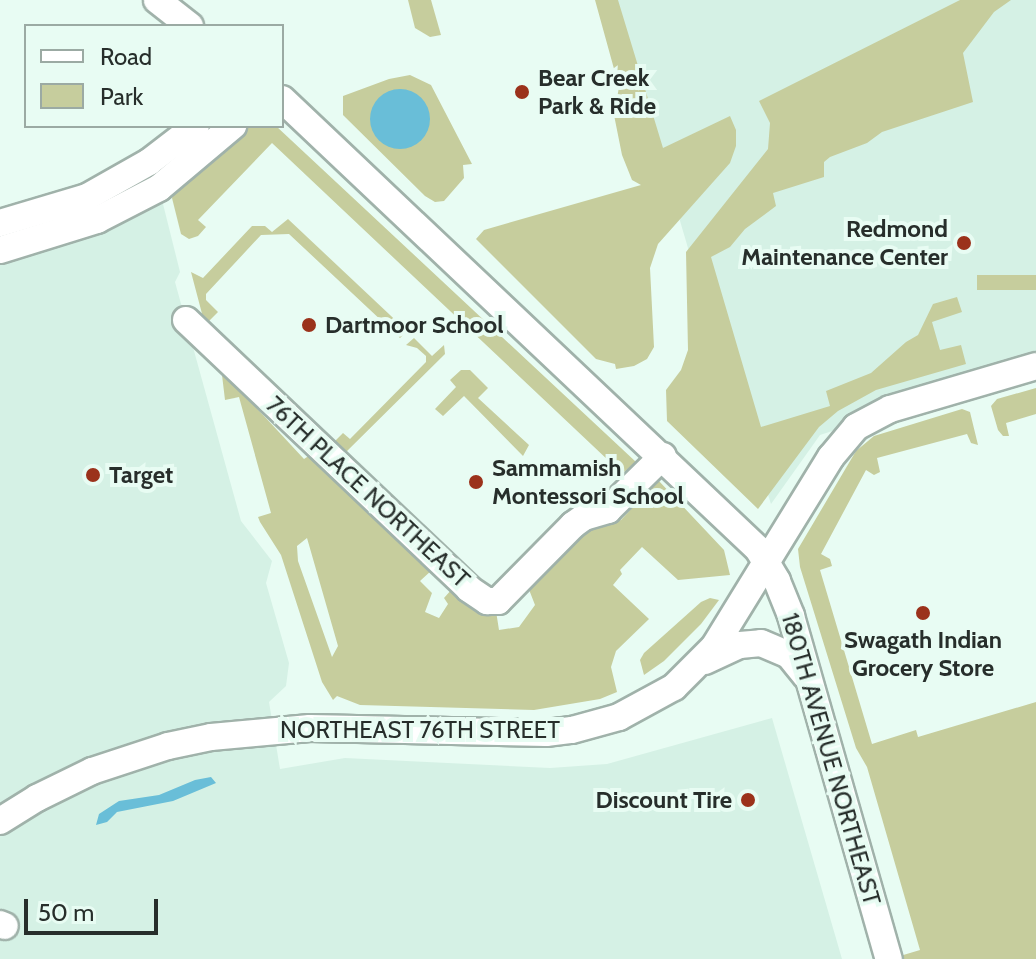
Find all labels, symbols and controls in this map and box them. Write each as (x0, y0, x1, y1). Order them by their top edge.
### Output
legend (24, 24, 284, 128)
text: Road (100, 42, 152, 71)
place label: Bear Creek Park & Ride (538, 64, 656, 120)
text: Park (100, 82, 143, 111)
marker: Bear Creek Park & Ride (513, 83, 531, 101)
place label: Redmond Maintenance Center (741, 215, 948, 271)
marker: Redmond Maintenance Center (955, 234, 973, 252)
place label: Dartmoor School (325, 311, 503, 339)
marker: Dartmoor School (300, 316, 318, 334)
street label: 76TH PLACE NORTHEAST (260, 390, 476, 594)
place label: Sammamish Montessori School (492, 454, 684, 510)
place label: Target (109, 461, 173, 489)
marker: Target (84, 466, 102, 484)
marker: Sammamish Montessori School (467, 473, 485, 491)
marker: Swagath Indian Grocery Store (914, 604, 932, 622)
street label: 180TH AVENUE NORTHEAST (775, 610, 887, 908)
place label: Swagath Indian Grocery Store (844, 626, 1002, 682)
street label: NORTHEAST 76TH STREET (280, 716, 560, 744)
place label: Discount Tire (596, 786, 732, 814)
marker: Discount Tire (739, 791, 757, 809)
scale bar (28, 883, 162, 933)
text: 50 m (38, 898, 94, 927)

